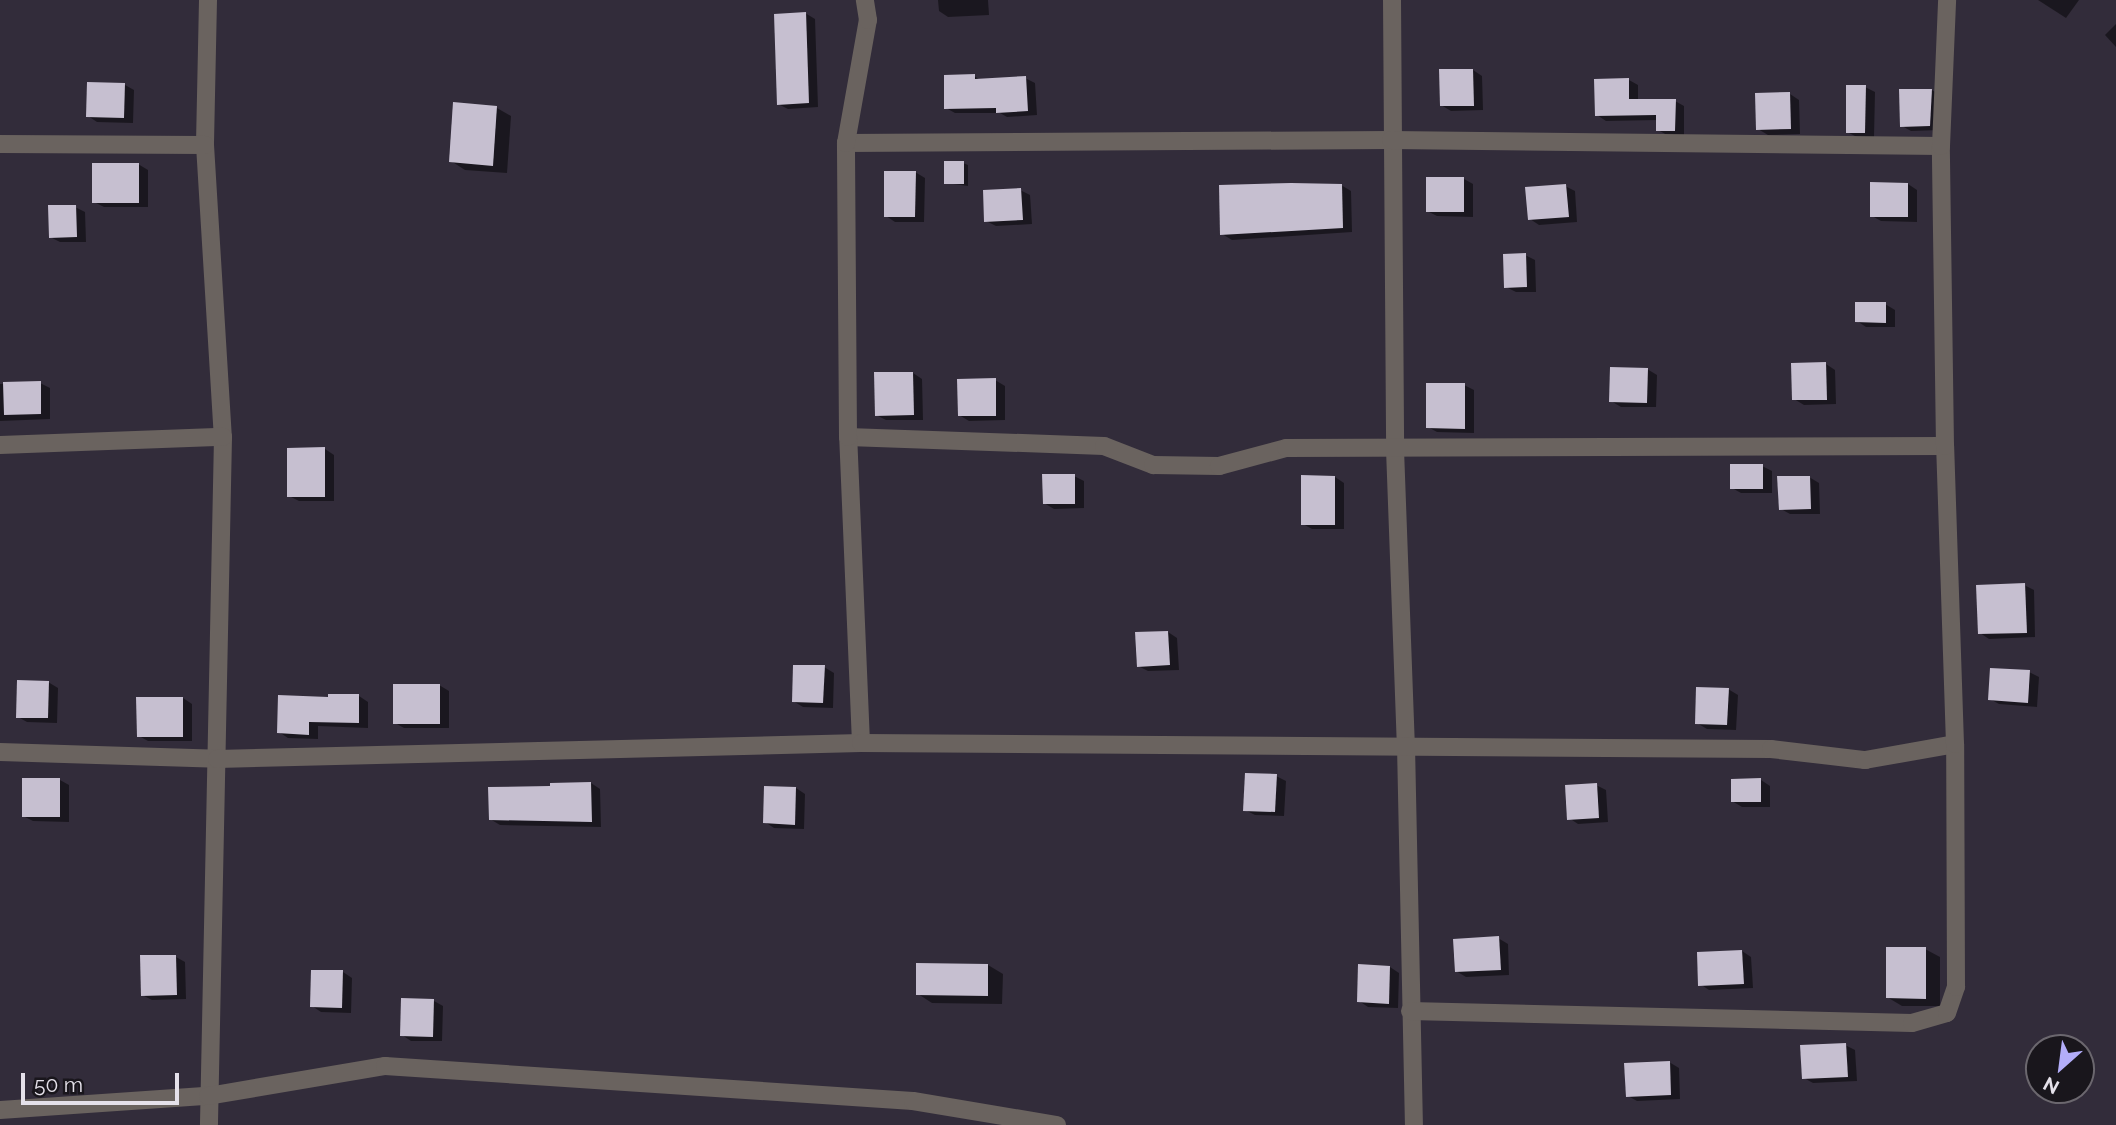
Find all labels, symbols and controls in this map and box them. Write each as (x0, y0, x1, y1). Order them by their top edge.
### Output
north arrow (2025, 1034, 2095, 1104)
scale bar (24, 1058, 182, 1102)
text: 50 m (34, 1072, 83, 1097)
text: N (2040, 1073, 2063, 1099)

